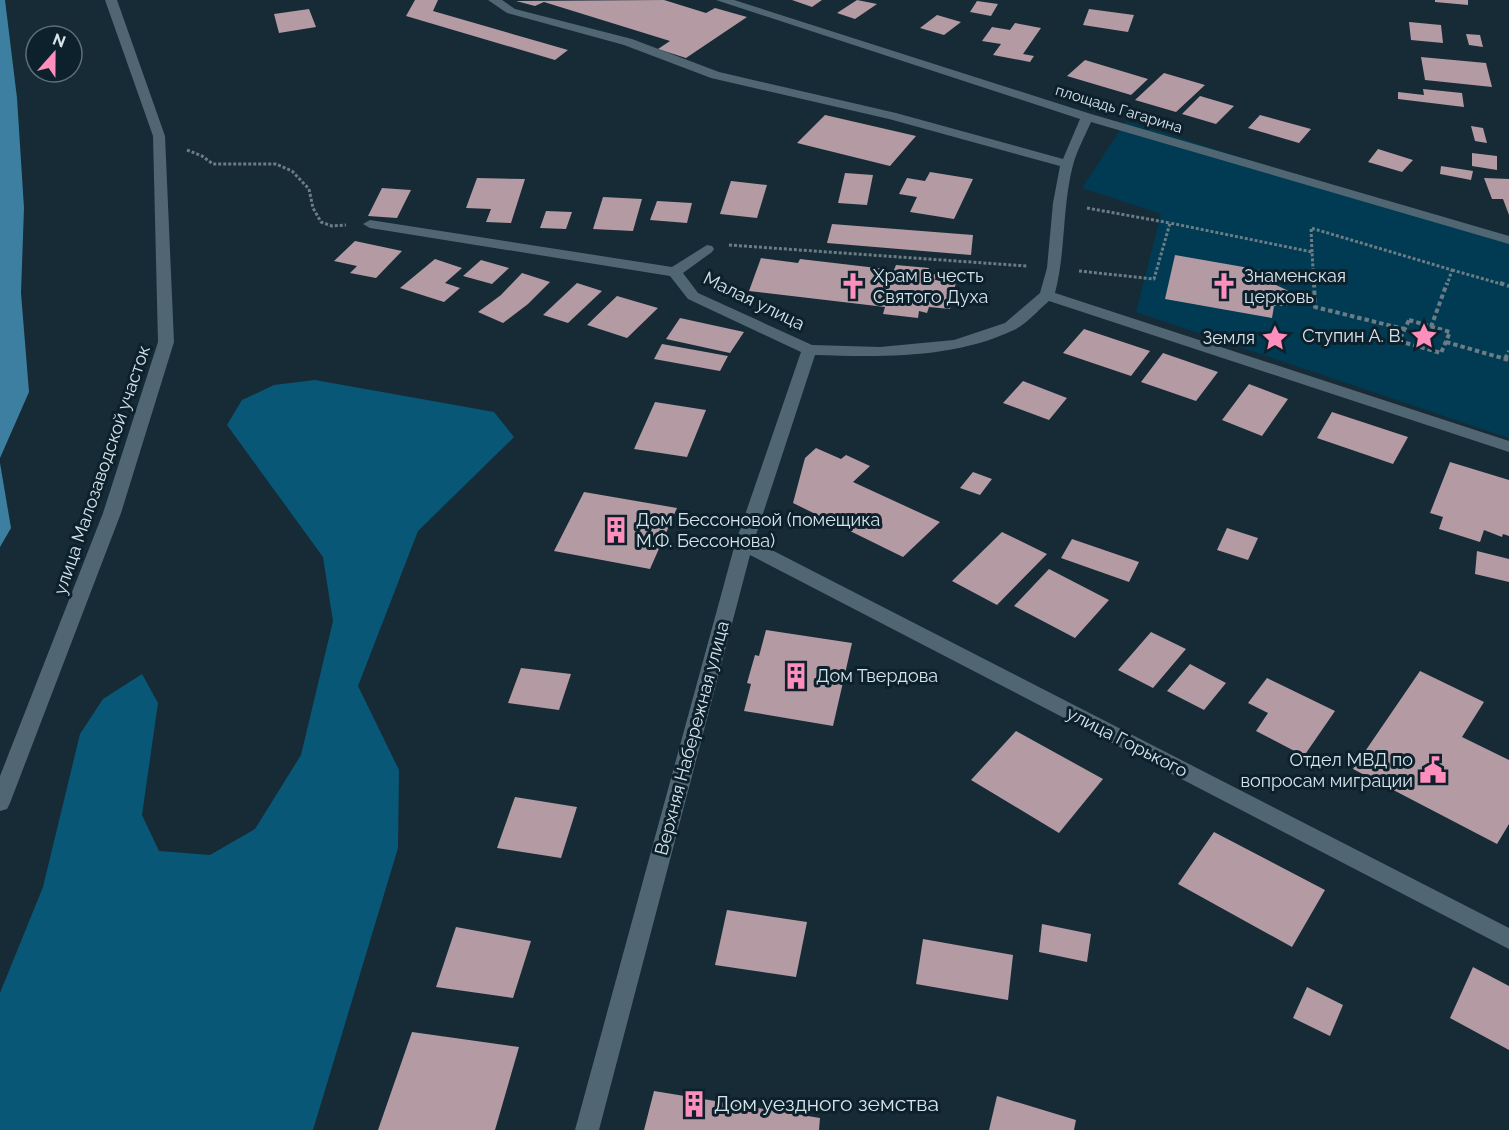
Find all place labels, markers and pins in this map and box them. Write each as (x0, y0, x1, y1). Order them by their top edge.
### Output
place label: Храм в честь Святого Духа (873, 265, 988, 307)
place label: Знаменская церковь (1244, 265, 1346, 307)
church icon: Храм в честь Святого Духа (838, 271, 868, 301)
church icon: Знаменская церковь (1209, 271, 1239, 301)
place icon: Ступин А. В. (1409, 321, 1439, 351)
place icon: Земля (1260, 323, 1290, 353)
place label: Ступин А. В. (1302, 325, 1404, 346)
place label: Земля (1202, 327, 1255, 348)
place label: Дом Бессоновой (помещика М.Ф. Бессонова) (636, 509, 880, 551)
building icon: Дом Бессоновой (помещика М.Ф. Бессонова) (601, 515, 631, 545)
building icon: Дом Твердова (781, 661, 811, 691)
place label: Дом Твердова (816, 665, 938, 686)
place label: Отдел МВД по вопросам миграции (1240, 749, 1413, 791)
public building icon: Отдел МВД по вопросам миграции (1418, 755, 1448, 785)
building icon: Дом уездного земства (679, 1089, 709, 1119)
place label: Дом уездного земства (714, 1091, 939, 1116)

